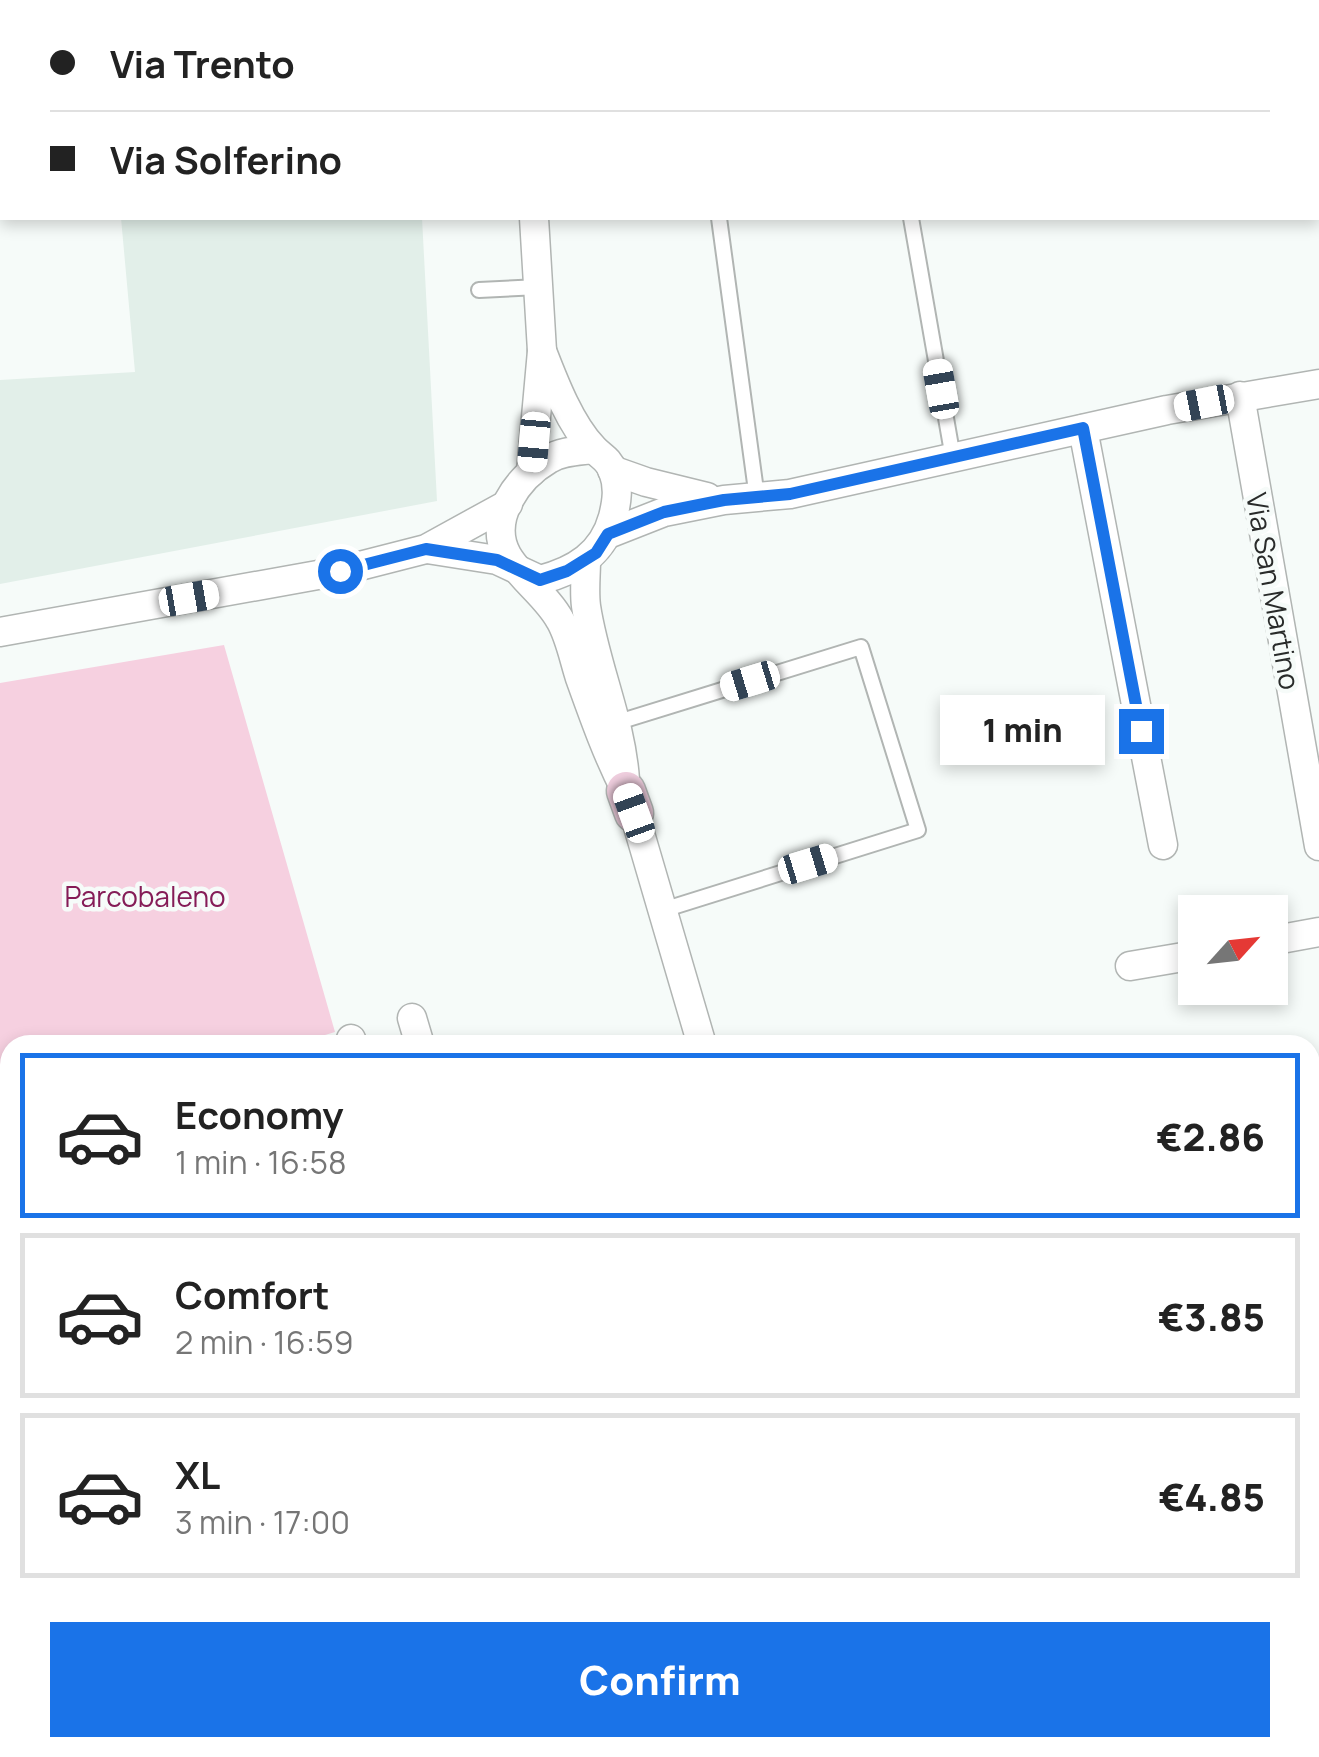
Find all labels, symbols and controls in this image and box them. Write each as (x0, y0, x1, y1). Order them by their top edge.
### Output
text: Via Trento (110, 37, 295, 89)
text: Via Solferino (110, 133, 342, 185)
car (921, 357, 961, 421)
car (1172, 383, 1236, 423)
car (516, 411, 552, 473)
street label: Via San Martino (1238, 490, 1310, 692)
route start (318, 549, 363, 594)
car (157, 578, 221, 618)
car (717, 658, 783, 704)
callout: 1 min (941, 696, 1106, 766)
text: 1 min (982, 708, 1063, 752)
route end (1119, 709, 1164, 754)
car (610, 780, 658, 846)
car (775, 841, 841, 887)
park label: Parcobaleno (65, 877, 225, 915)
north arrow (1178, 895, 1288, 1005)
map controls (1178, 895, 1288, 1005)
text: Economy (175, 1088, 344, 1140)
icon: car (55, 1091, 145, 1181)
text: €2.86 (1156, 1110, 1265, 1162)
text: 1 min · 16:58 (175, 1140, 347, 1184)
text: Comfort (175, 1268, 329, 1320)
icon: car (55, 1271, 145, 1361)
text: €3.85 (1158, 1290, 1265, 1342)
text: 2 min · 16:59 (175, 1320, 354, 1364)
text: XL (175, 1448, 220, 1500)
icon: car (55, 1451, 145, 1541)
text: €4.85 (1159, 1470, 1265, 1522)
text: 3 min · 17:00 (175, 1500, 350, 1544)
button: Confirm (50, 1622, 1270, 1737)

